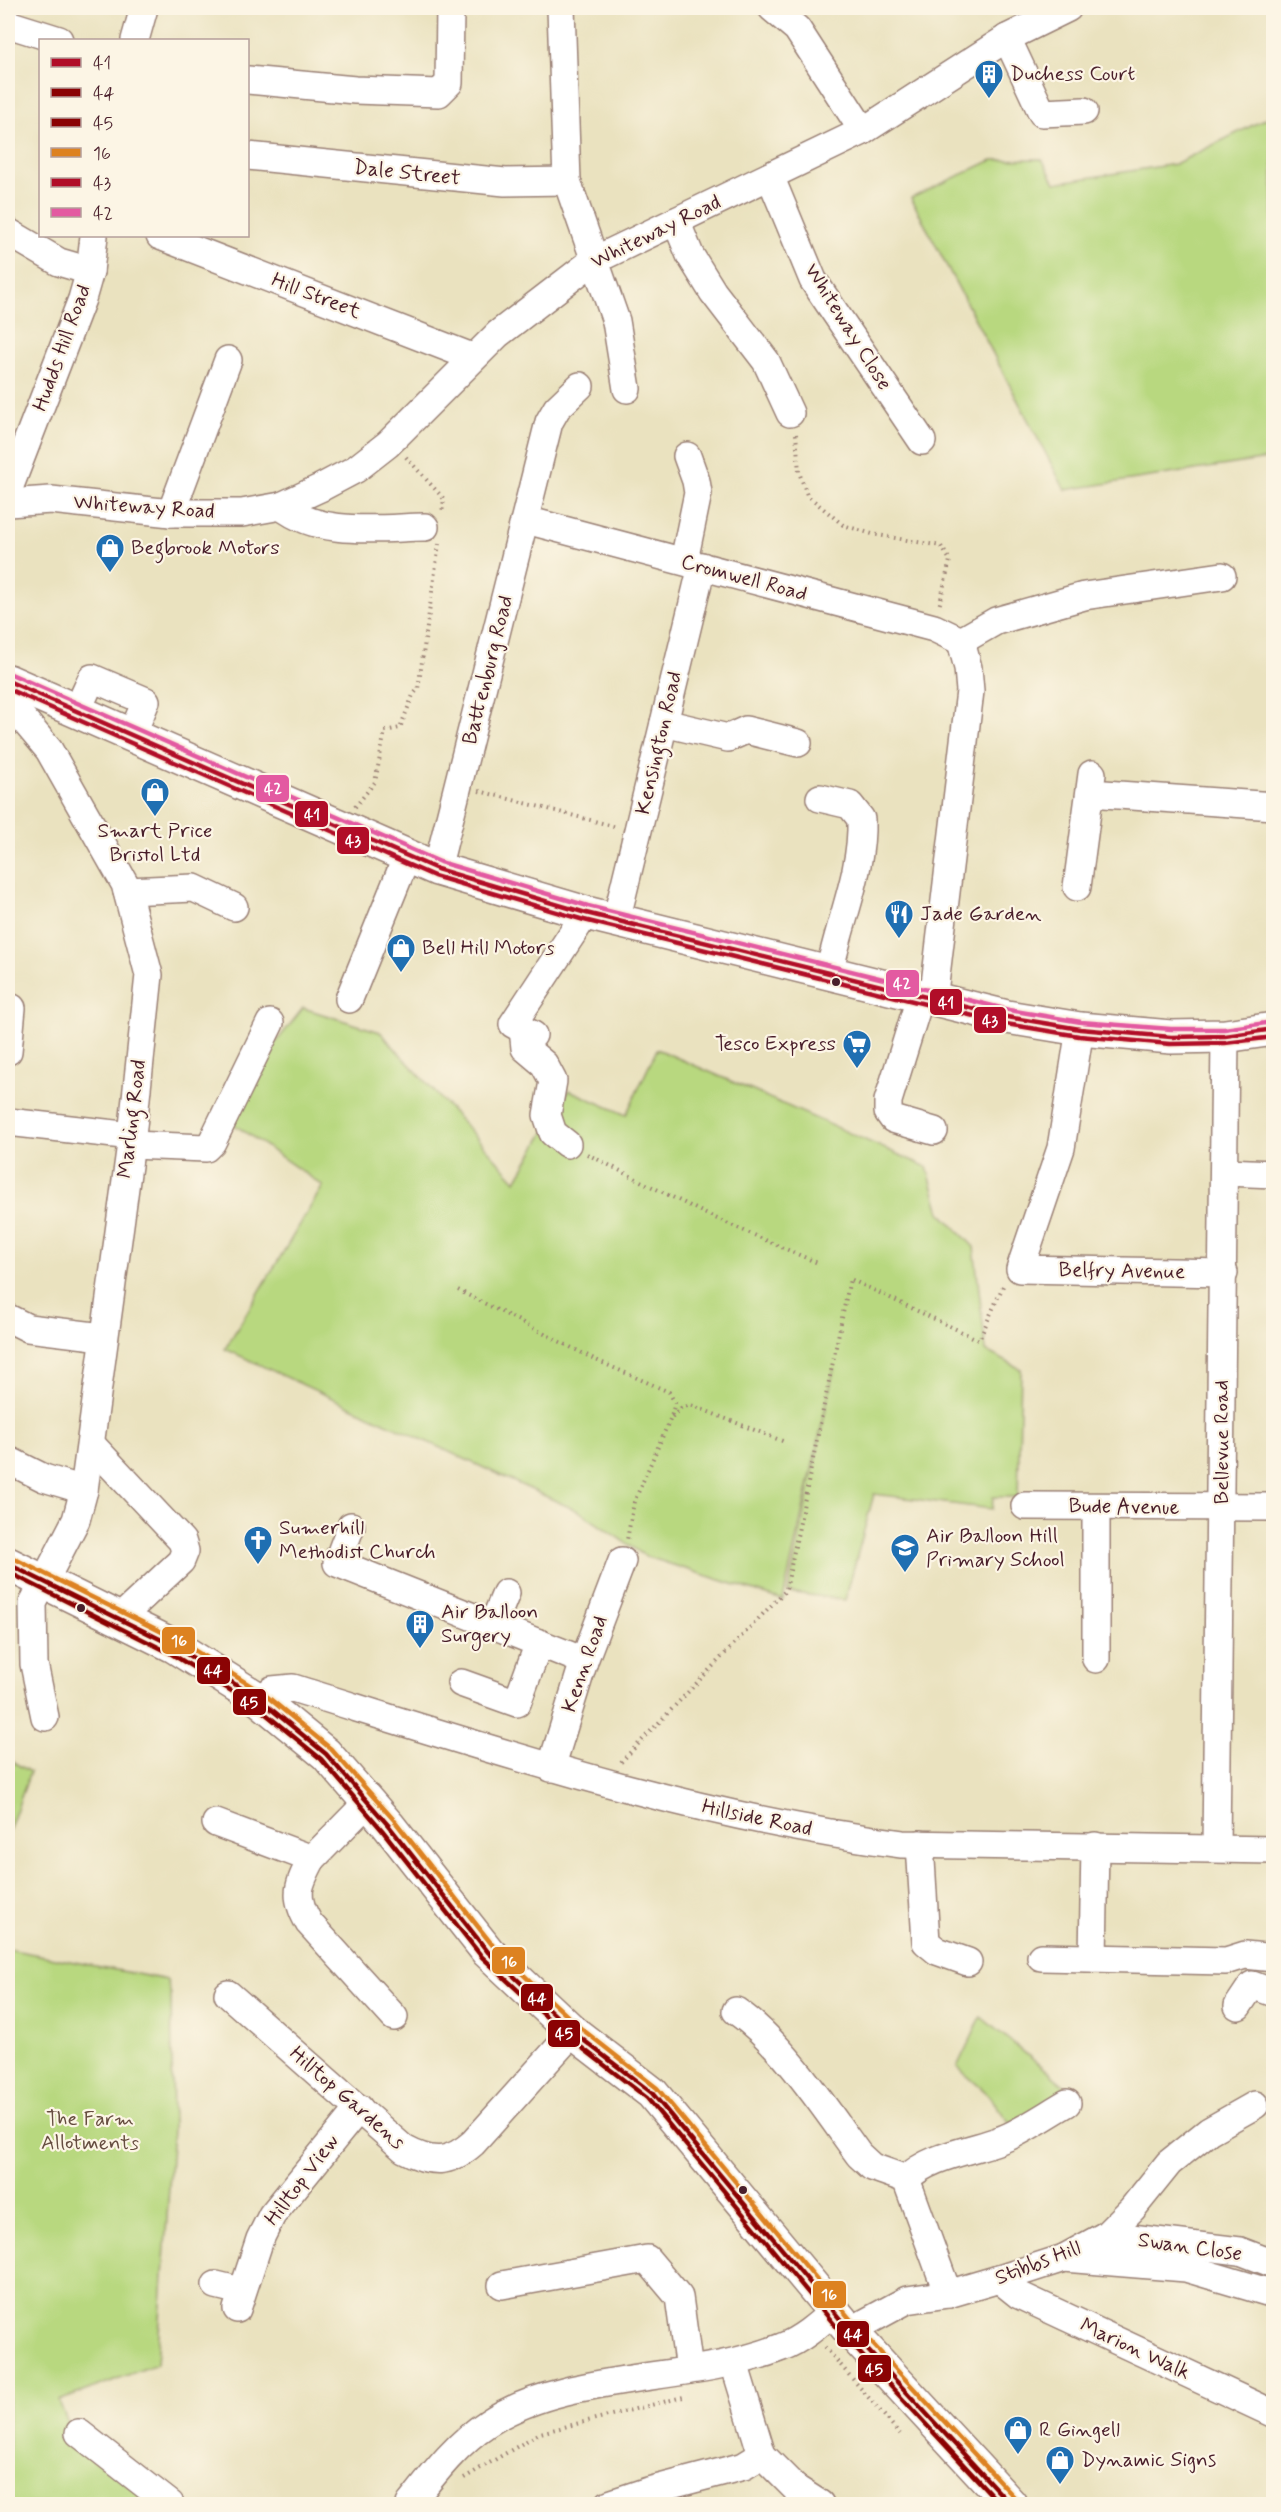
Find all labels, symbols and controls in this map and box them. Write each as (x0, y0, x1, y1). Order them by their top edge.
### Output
legend (39, 39, 249, 237)
text: 41 (93, 52, 111, 76)
building icon: Duchess Court (973, 58, 1005, 100)
place label: Duchess Court (1010, 60, 1136, 88)
text: 44 (93, 82, 114, 106)
text: 45 (93, 112, 113, 136)
text: 16 (93, 142, 111, 166)
street label: Dale Street (352, 153, 462, 193)
text: 43 (93, 172, 111, 196)
street label: Whiteway Road (586, 188, 726, 276)
text: 42 (93, 202, 113, 226)
street label: Whiteway Close (798, 258, 898, 396)
street label: Hill Street (267, 266, 365, 326)
street label: Hudds Hill Road (26, 281, 98, 415)
street label: Whiteway Road (72, 488, 216, 526)
shop icon: Begbrook Motors (94, 532, 126, 574)
place label: Begbrook Motors (131, 534, 280, 564)
street label: Cromwell Road (678, 548, 810, 608)
street label: Battenburg Road (456, 593, 520, 747)
street label: Kensington Road (629, 669, 691, 818)
line badge: 42 (255, 774, 290, 803)
shop icon: Smart Price Bristol Ltd (139, 776, 171, 818)
text: 42 (264, 779, 282, 800)
line badge: 41 (294, 800, 329, 828)
text: 41 (304, 805, 320, 826)
place label: Smart Price Bristol Ltd (98, 817, 212, 869)
line badge: 43 (336, 826, 370, 855)
text: 43 (345, 831, 361, 852)
restaurant icon: Jade Garden (883, 898, 915, 940)
place label: Jade Garden (920, 900, 1042, 928)
shop icon: Bell Hill Motors (385, 932, 417, 974)
place label: Bell Hill Motors (422, 934, 554, 962)
line badge: 42 (885, 969, 920, 998)
text: 42 (893, 974, 911, 995)
unlabelled marker (830, 976, 842, 988)
line badge: 41 (929, 988, 963, 1016)
text: 41 (938, 993, 954, 1014)
line badge: 43 (973, 1006, 1007, 1034)
text: 43 (982, 1011, 998, 1032)
supermarket icon: Tesco Express (841, 1028, 873, 1070)
place label: Tesco Express (715, 1030, 836, 1058)
street label: Marling Road (111, 1058, 155, 1180)
street label: Belfry Avenue (1058, 1256, 1186, 1286)
street label: Bellevue Road (1208, 1380, 1236, 1504)
street label: Bude Avenue (1068, 1492, 1180, 1522)
place label: Sumerhill Methodist Church (279, 1514, 436, 1566)
place label: Air Balloon Hill Primary School (926, 1522, 1065, 1574)
church icon: Sumerhill Methodist Church (242, 1524, 274, 1566)
school or university icon: Air Balloon Hill Primary School (889, 1532, 921, 1574)
place label: Air Balloon Surgery (441, 1598, 538, 1651)
unlabelled marker (75, 1602, 87, 1614)
building icon: Air Balloon Surgery (404, 1608, 436, 1650)
street label: Kenn Road (555, 1612, 615, 1716)
line badge: 16 (161, 1626, 196, 1655)
text: 16 (171, 1631, 187, 1652)
line badge: 44 (196, 1656, 231, 1685)
text: 44 (203, 1661, 223, 1682)
line badge: 45 (232, 1688, 267, 1716)
text: 45 (240, 1693, 258, 1714)
street label: Hillside Road (699, 1793, 815, 1843)
line badge: 16 (491, 1946, 526, 1975)
text: 16 (501, 1952, 517, 1973)
line badge: 44 (520, 1983, 554, 2012)
text: 44 (527, 1989, 547, 2010)
line badge: 45 (547, 2019, 581, 2048)
text: 45 (555, 2024, 573, 2045)
street label: Hilltop Gardens (283, 2040, 411, 2156)
park label: The Farm Allotments (41, 2105, 139, 2157)
street label: Hilltop View (258, 2128, 346, 2232)
unlabelled marker (737, 2184, 749, 2196)
street label: Swan Close (1136, 2226, 1244, 2268)
street label: Stibbs Hill (991, 2234, 1085, 2292)
line badge: 16 (812, 2280, 847, 2309)
text: 16 (821, 2285, 837, 2306)
street label: Marion Walk (1075, 2311, 1195, 2387)
line badge: 44 (836, 2320, 870, 2348)
text: 44 (843, 2325, 863, 2346)
line badge: 45 (857, 2354, 892, 2383)
text: 45 (865, 2360, 883, 2381)
shop icon: R Gingell (1002, 2414, 1034, 2456)
place label: R Gingell (1039, 2416, 1120, 2444)
shop icon: Dynamic Signs (1044, 2444, 1076, 2486)
place label: Dynamic Signs (1081, 2446, 1216, 2474)

